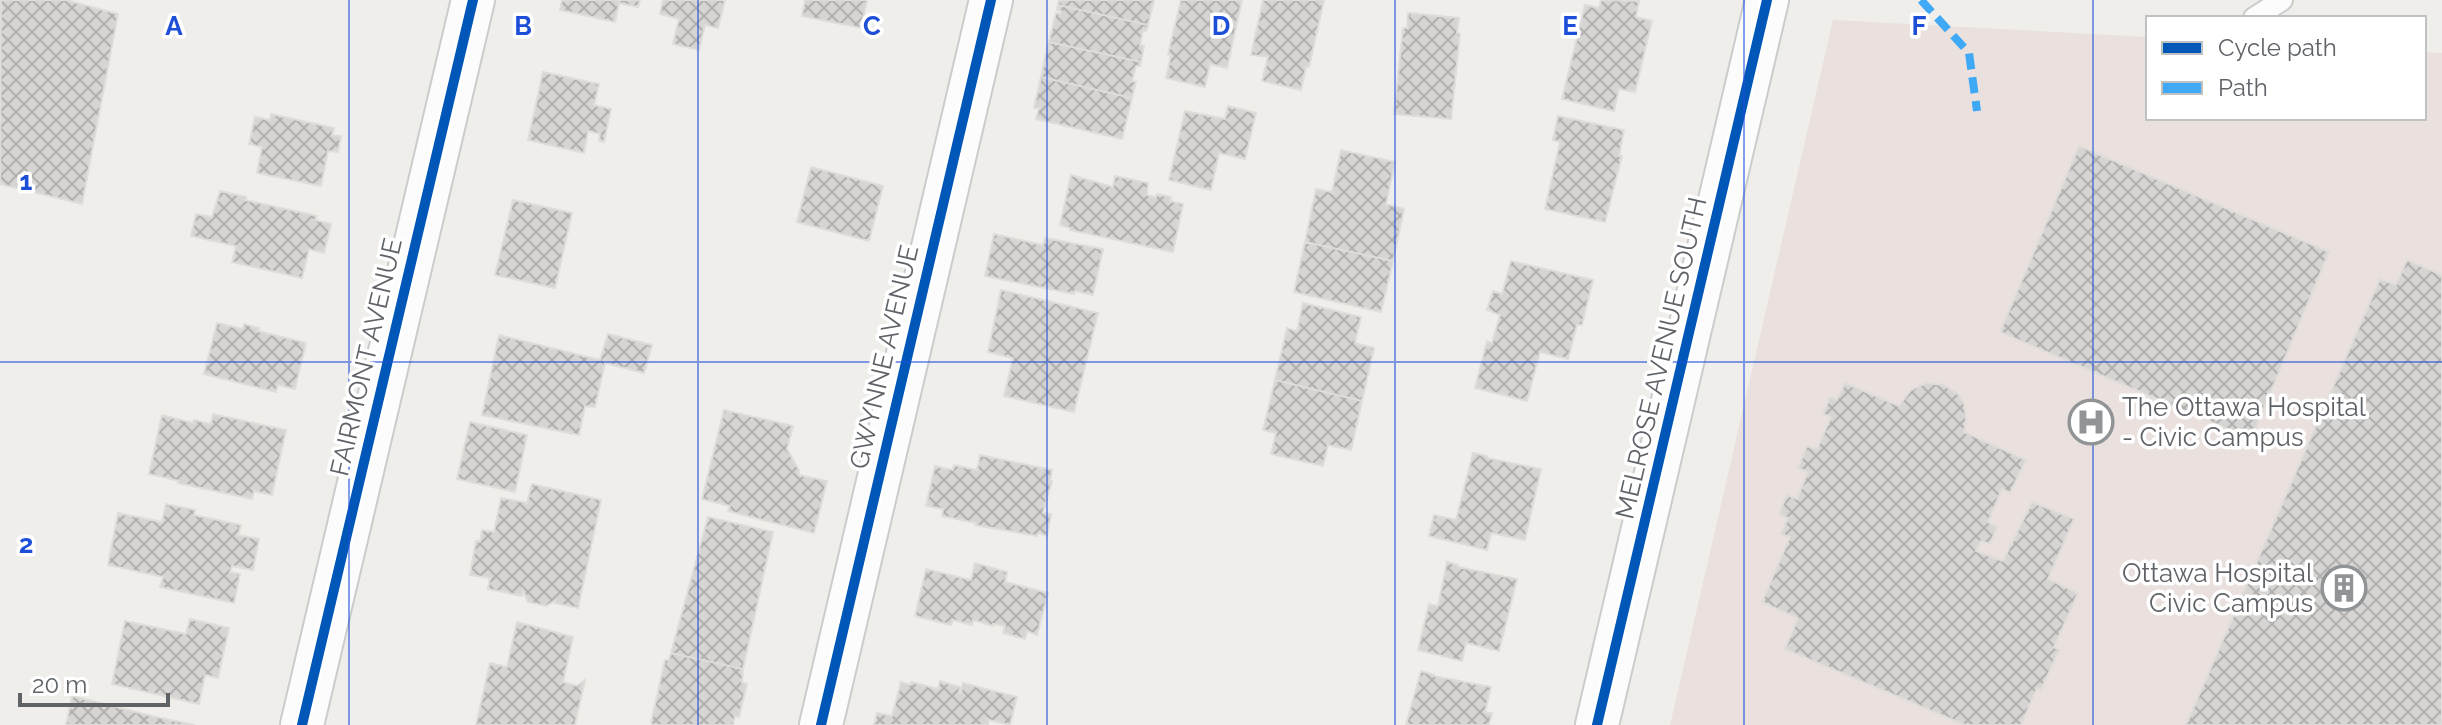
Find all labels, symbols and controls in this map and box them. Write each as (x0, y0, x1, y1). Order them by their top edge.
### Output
text: A (165, 11, 183, 41)
text: B (514, 11, 532, 41)
text: C (863, 11, 881, 41)
text: D (1212, 11, 1230, 41)
text: E (1562, 11, 1578, 41)
text: F (1912, 11, 1927, 41)
legend (2146, 16, 2426, 120)
text: Cycle path (2218, 33, 2337, 62)
text: Path (2218, 73, 2268, 102)
text: 1 (20, 166, 33, 196)
street label: MELROSE AVENUE SOUTH (1609, 194, 1713, 522)
street label: FAIRMONT AVENUE (324, 235, 408, 479)
street label: GWYNNE AVENUE (844, 242, 924, 472)
place label: The Ottawa Hospital - Civic Campus (2122, 392, 2367, 452)
hospital icon: The Ottawa Hospital - Civic Campus (2067, 398, 2115, 446)
text: 2 (19, 529, 33, 559)
place label: Ottawa Hospital Civic Campus (2122, 558, 2314, 618)
building icon: Ottawa Hospital Civic Campus (2320, 564, 2368, 612)
scale bar (20, 657, 168, 707)
text: 20 m (32, 670, 87, 699)

